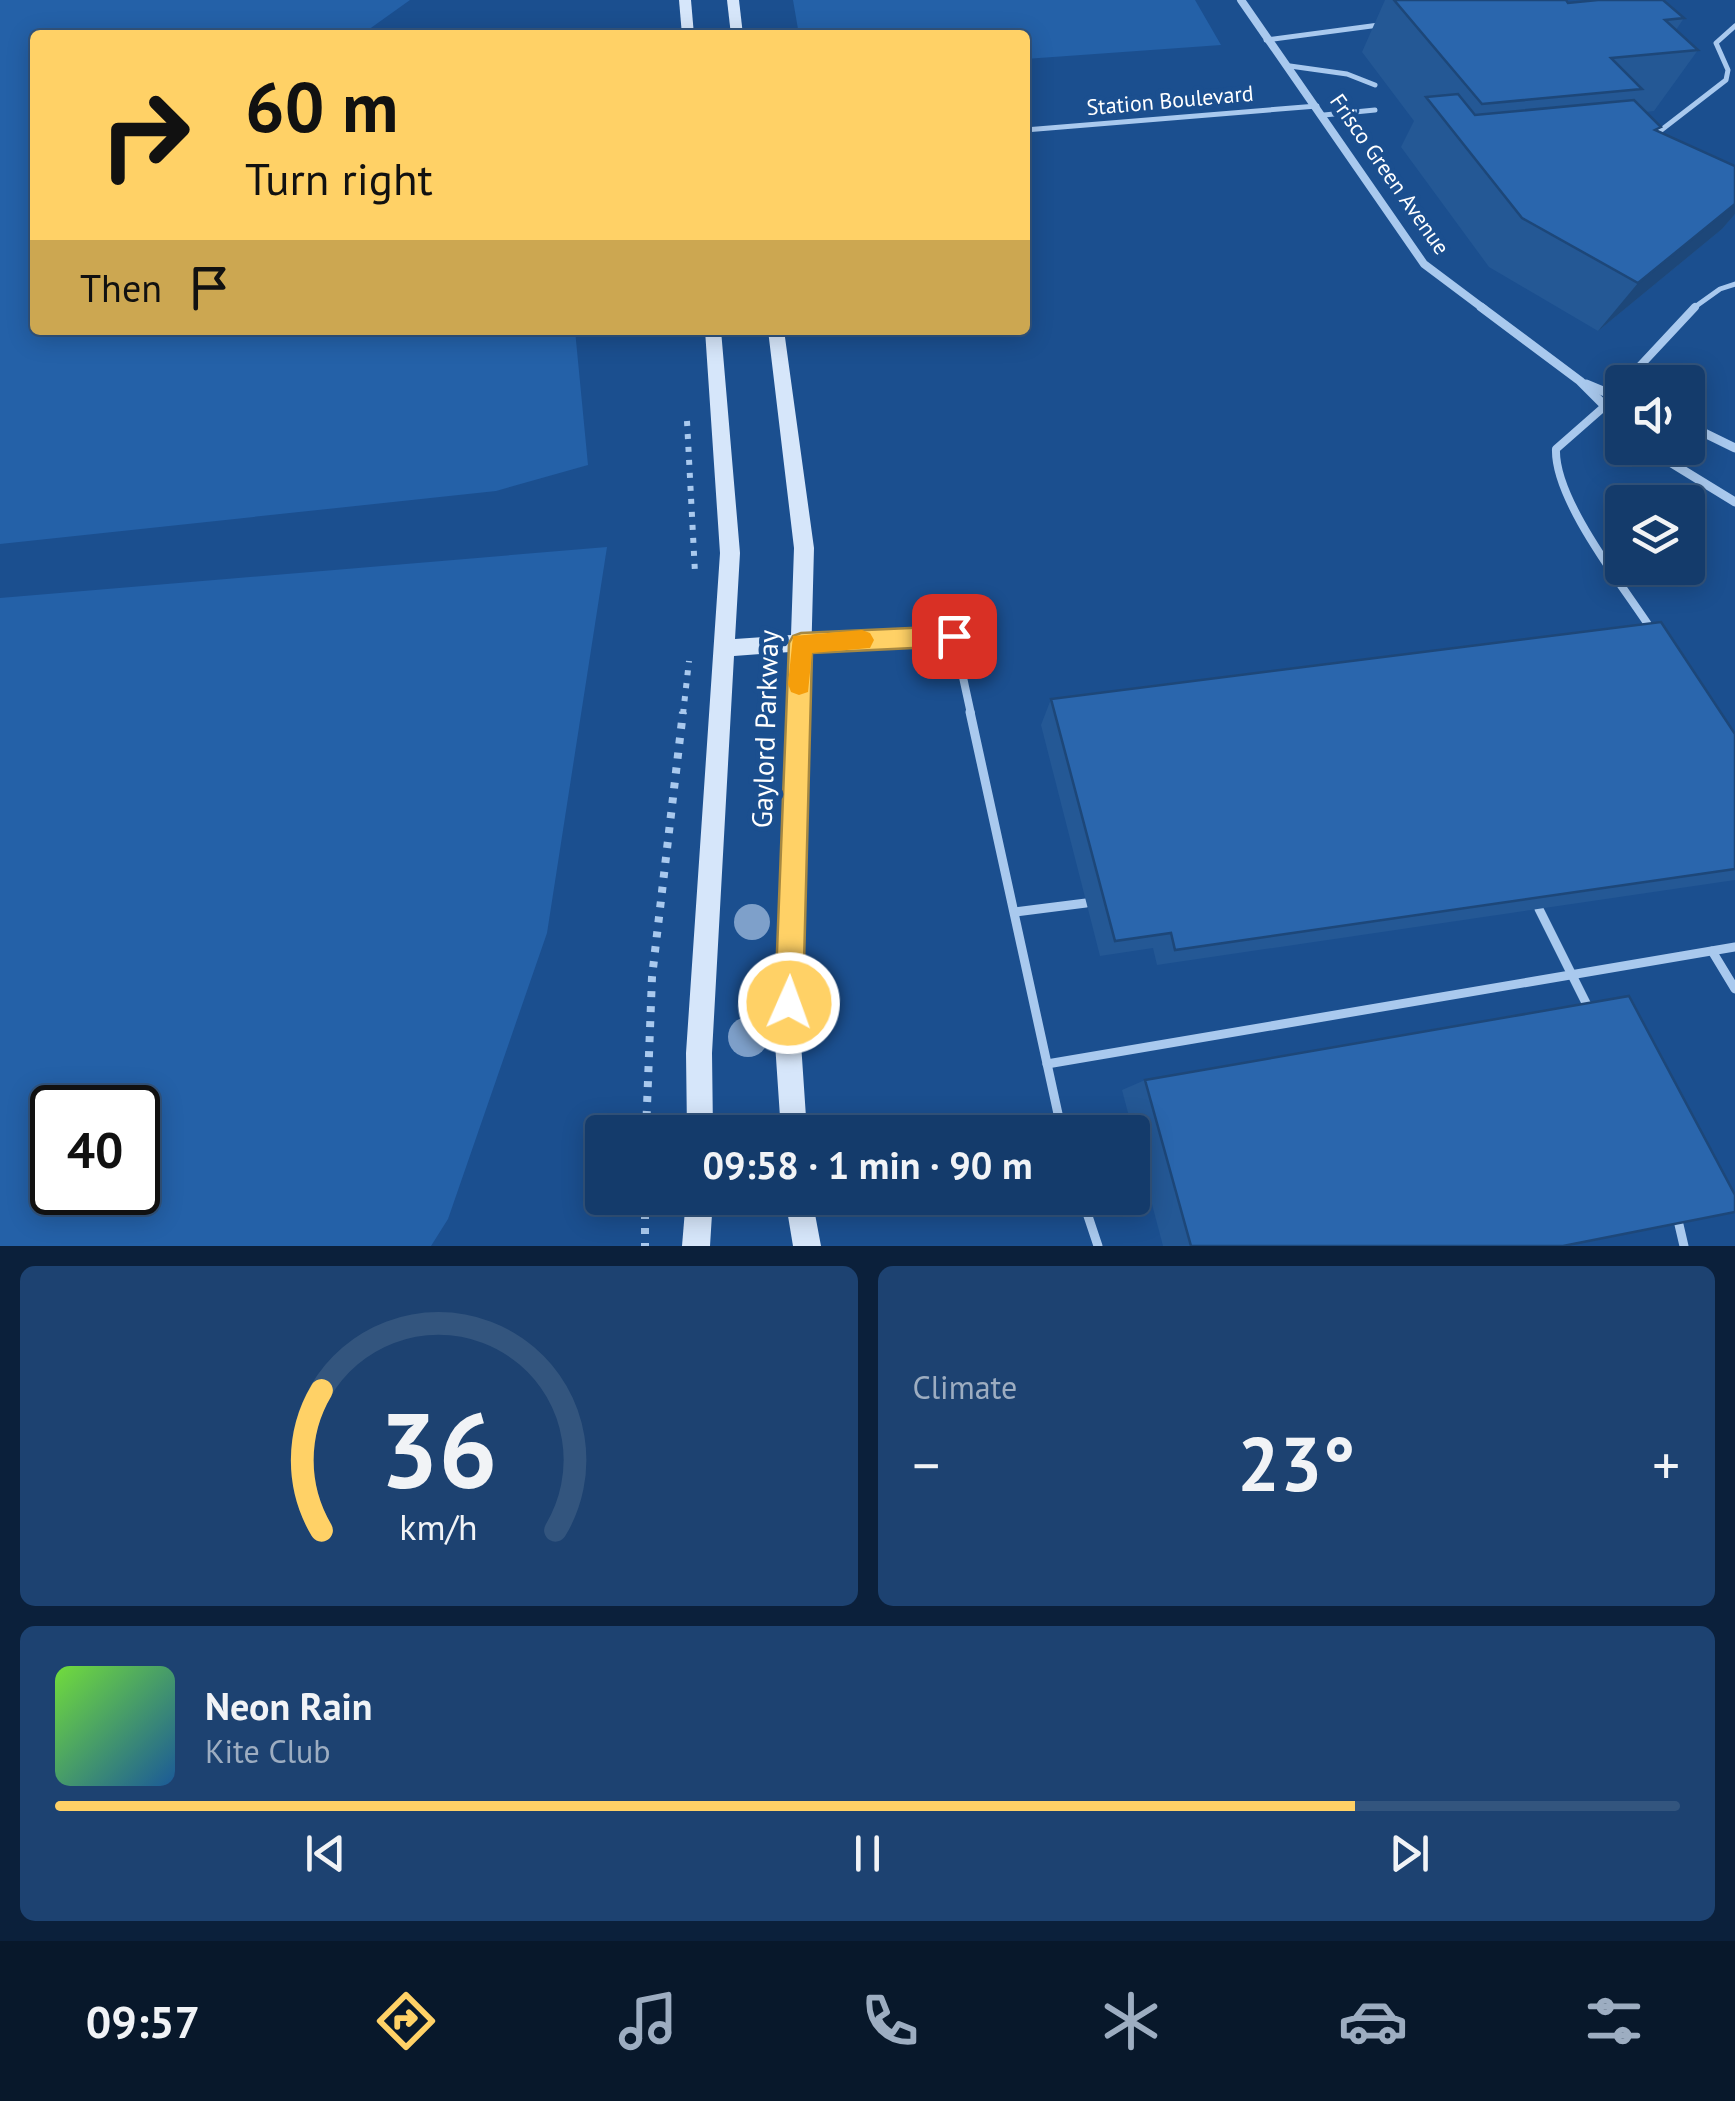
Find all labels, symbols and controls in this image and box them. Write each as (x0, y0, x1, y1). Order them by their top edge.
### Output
text: 60 m (245, 61, 398, 151)
icon: right (80, 70, 210, 200)
street label: Station Boulevard (1085, 79, 1255, 121)
street label: Frisco Green Avenue (1324, 88, 1456, 260)
text: Turn right (245, 149, 433, 207)
icon: arrive (182, 260, 237, 315)
text: Then (80, 263, 162, 312)
map controls (1605, 365, 1705, 585)
button: sound (1605, 365, 1705, 465)
button: layers (1605, 485, 1705, 585)
pin (912, 594, 997, 679)
icon: arrive (927, 609, 982, 664)
street label: Gaylord Parkway (743, 629, 786, 829)
position arrow (737, 951, 841, 1055)
speed limit sign: 40 (30, 1085, 160, 1215)
text: 09:58 · 1 min · 90 m (702, 1140, 1033, 1189)
text: Climate (913, 1366, 1017, 1408)
text: 36 (380, 1382, 498, 1517)
text: 23° (1237, 1415, 1355, 1512)
text: − (913, 1429, 940, 1500)
text: + (1652, 1429, 1680, 1500)
text: km/h (400, 1504, 478, 1550)
text: Neon Rain (205, 1681, 372, 1730)
text: Kite Club (205, 1730, 331, 1772)
icon: previous (298, 1826, 353, 1881)
icon: pause (840, 1826, 895, 1881)
icon: next (1382, 1826, 1437, 1881)
icon: directions (371, 1986, 441, 2056)
icon: music (613, 1986, 683, 2056)
icon: phone (855, 1986, 925, 2056)
icon: climate (1096, 1986, 1166, 2056)
icon: car (1338, 1986, 1408, 2056)
icon: filters (1579, 1986, 1649, 2056)
text: 09:57 (86, 1992, 200, 2050)

